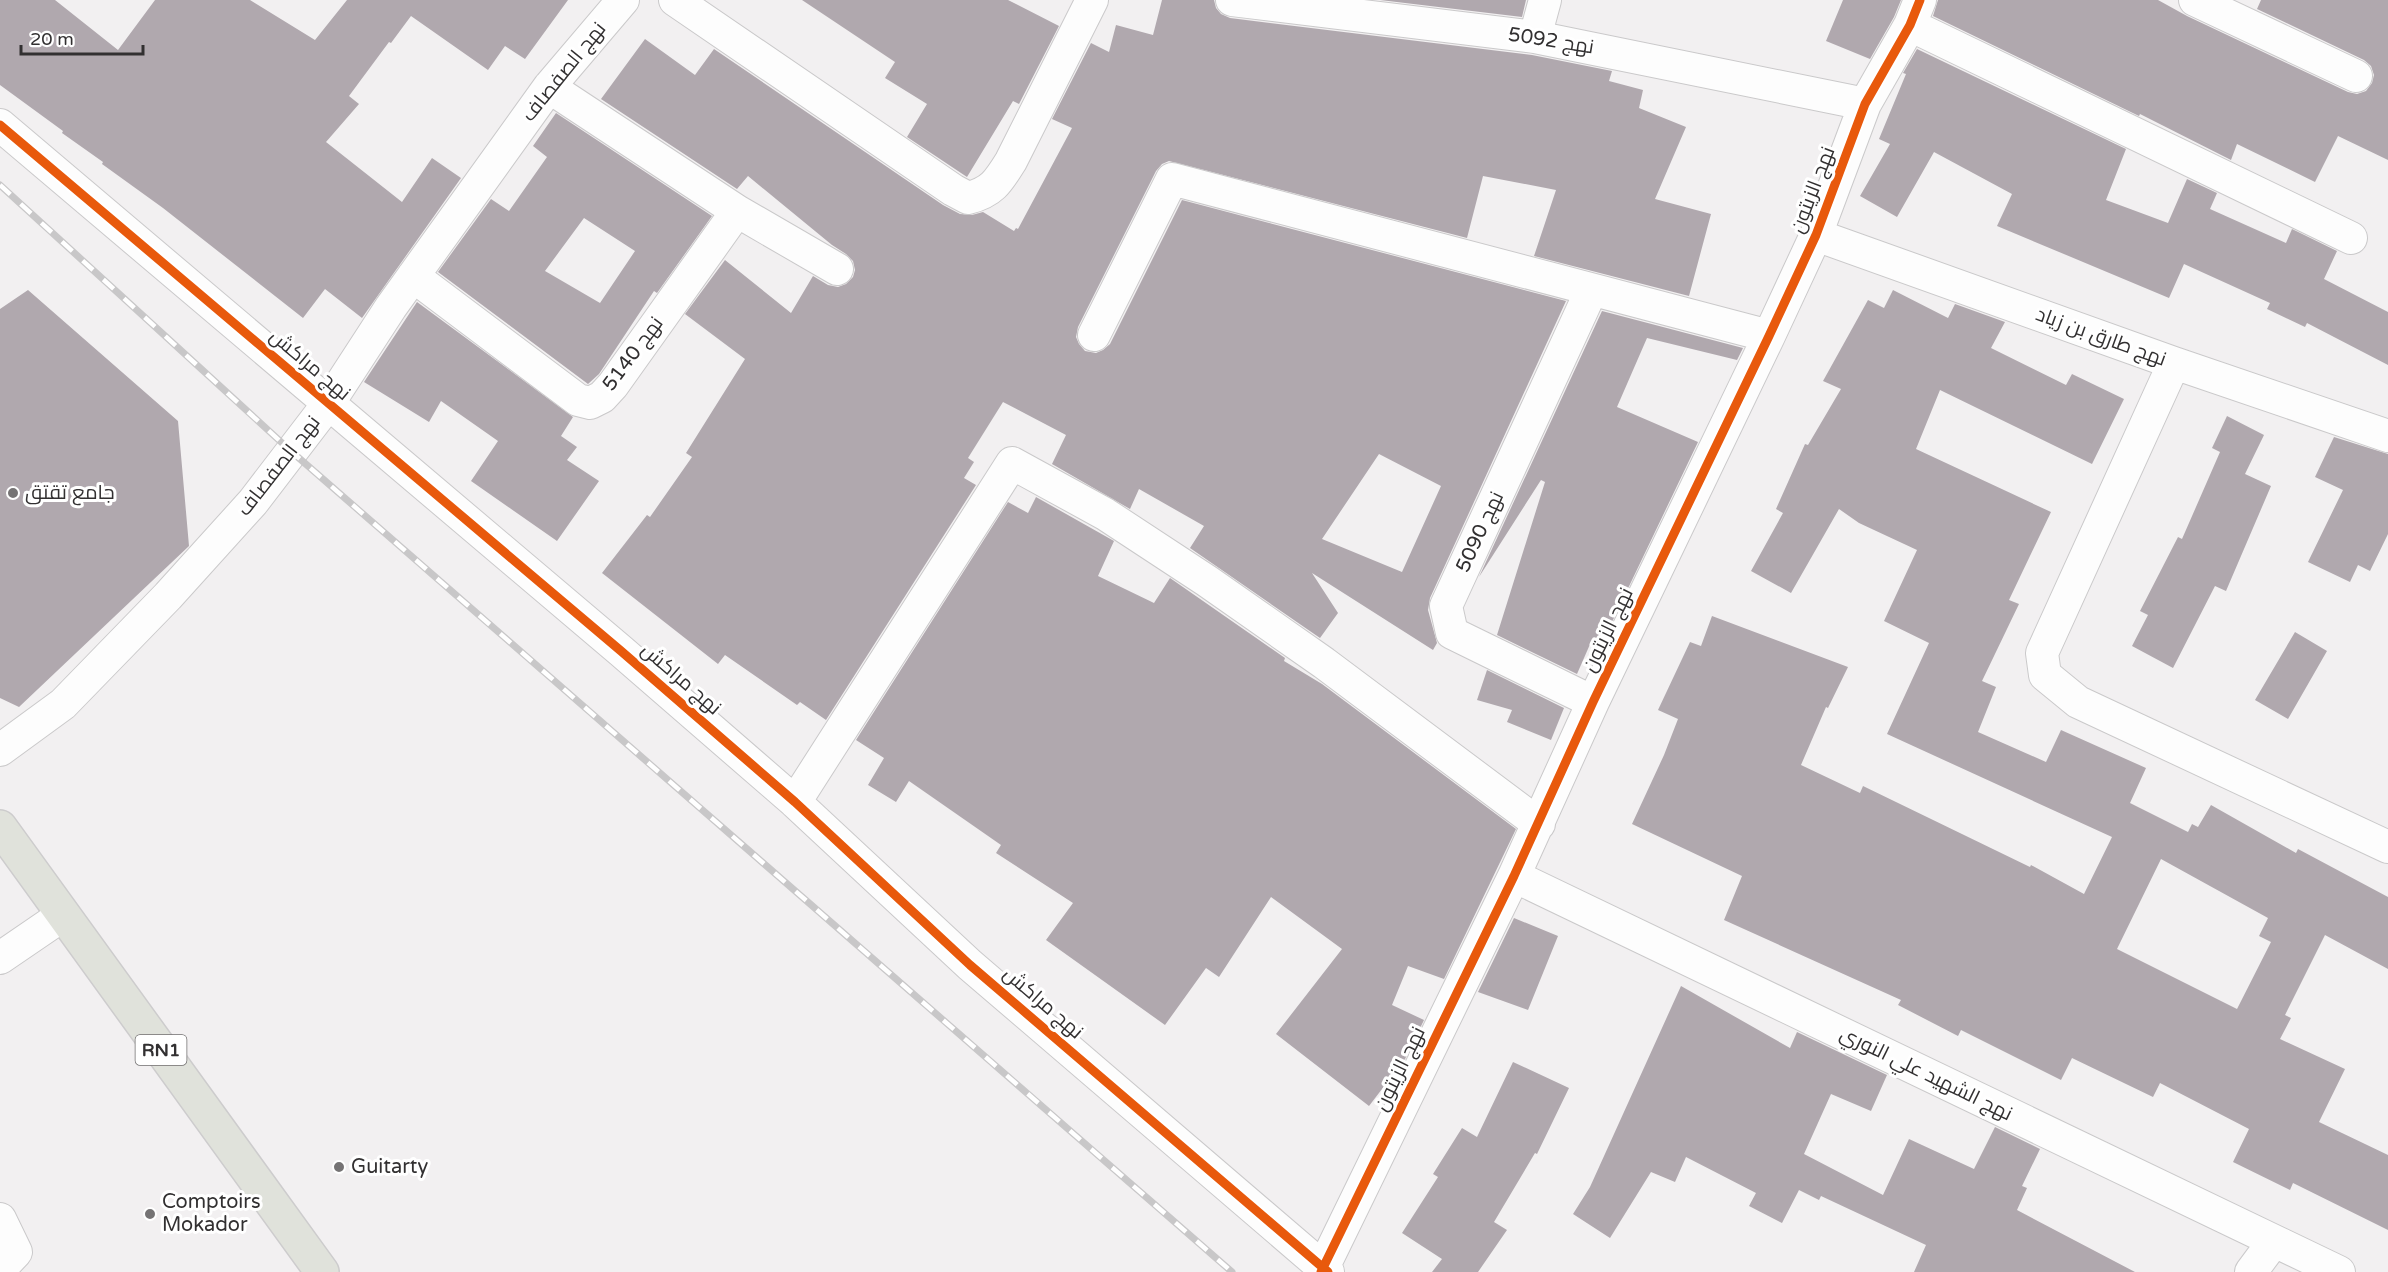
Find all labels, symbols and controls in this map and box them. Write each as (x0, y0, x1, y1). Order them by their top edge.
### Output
scale bar (21, 18, 142, 56)
street label: نهج الصفصاف (517, 18, 612, 127)
street label: نهج 5092 (1506, 22, 1596, 61)
text: 20 m (30, 28, 74, 50)
street label: نهج الزيتون (1786, 143, 1841, 237)
street label: نهج طارق بن زياد (2032, 302, 2170, 373)
street label: نهج 5140 (597, 312, 669, 396)
street label: نهج مراكش (264, 324, 355, 406)
street label: نهج الصفصاف (232, 411, 326, 522)
place label: جامع تقتق (25, 481, 115, 506)
marker: جامع تقتق (6, 486, 20, 500)
street label: نهج 5090 (1451, 488, 1510, 577)
street label: نهج الزيتون (1577, 584, 1640, 677)
street label: نهج مراكش (636, 638, 726, 721)
street label: نهج مراكش (998, 962, 1088, 1045)
street label: نهج الشهيد علي النوري (1835, 1022, 2016, 1129)
street label: نهج الزيتون (1369, 1023, 1432, 1116)
road number: RN1 (136, 1035, 186, 1065)
place label: Guitarty (351, 1155, 428, 1179)
marker: Guitarty (332, 1160, 346, 1174)
place label: Comptoirs Mokador (162, 1190, 261, 1237)
marker: Comptoirs Mokador (143, 1207, 157, 1221)

